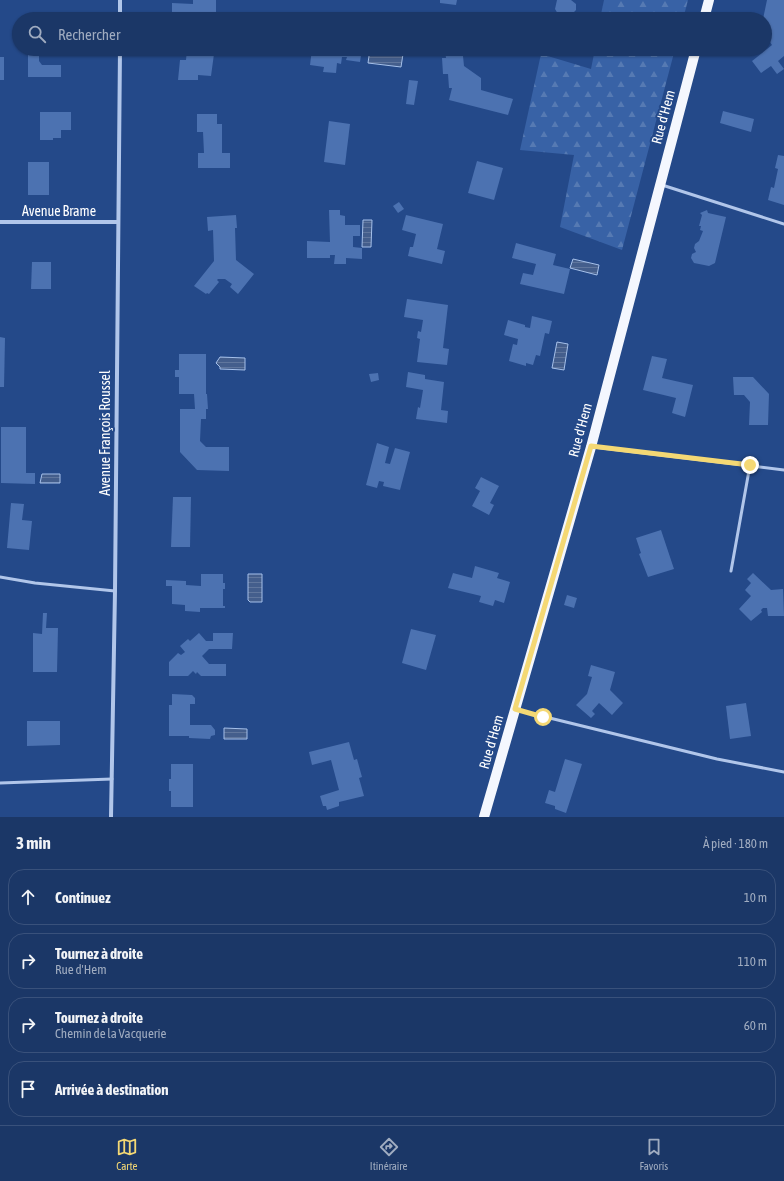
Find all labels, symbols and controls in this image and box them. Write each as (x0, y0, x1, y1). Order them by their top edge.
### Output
search box (12, 12, 772, 56)
icon: search (26, 23, 48, 45)
text: Rechercher (58, 26, 120, 43)
street label: Rue d'Hem (648, 88, 678, 146)
street label: Avenue Brame (22, 203, 96, 219)
street label: Avenue François Roussel (97, 370, 113, 496)
street label: Rue d'Hem (565, 401, 595, 459)
route end (741, 456, 759, 474)
route start (534, 708, 552, 726)
street label: Rue d'Hem (476, 713, 506, 771)
text: 3 min (16, 833, 51, 853)
text: À pied · 180 m (703, 836, 768, 851)
icon: ahead (17, 886, 39, 908)
text: Continuez (55, 889, 111, 906)
text: 10 m (744, 890, 767, 905)
text: Tournez à droite (55, 945, 143, 962)
icon: right (17, 950, 39, 972)
text: 110 m (738, 954, 767, 969)
text: Rue d'Hem (55, 962, 107, 977)
text: Tournez à droite (55, 1009, 143, 1026)
icon: right (17, 1014, 39, 1036)
text: 60 m (744, 1018, 767, 1033)
text: Chemin de la Vacquerie (55, 1026, 167, 1041)
icon: arrive (17, 1078, 39, 1100)
text: Arrivée à destination (55, 1081, 169, 1098)
tab: Carte (116, 1136, 138, 1172)
tab: Itinéraire (370, 1136, 408, 1172)
tab: Favoris (639, 1136, 668, 1172)

